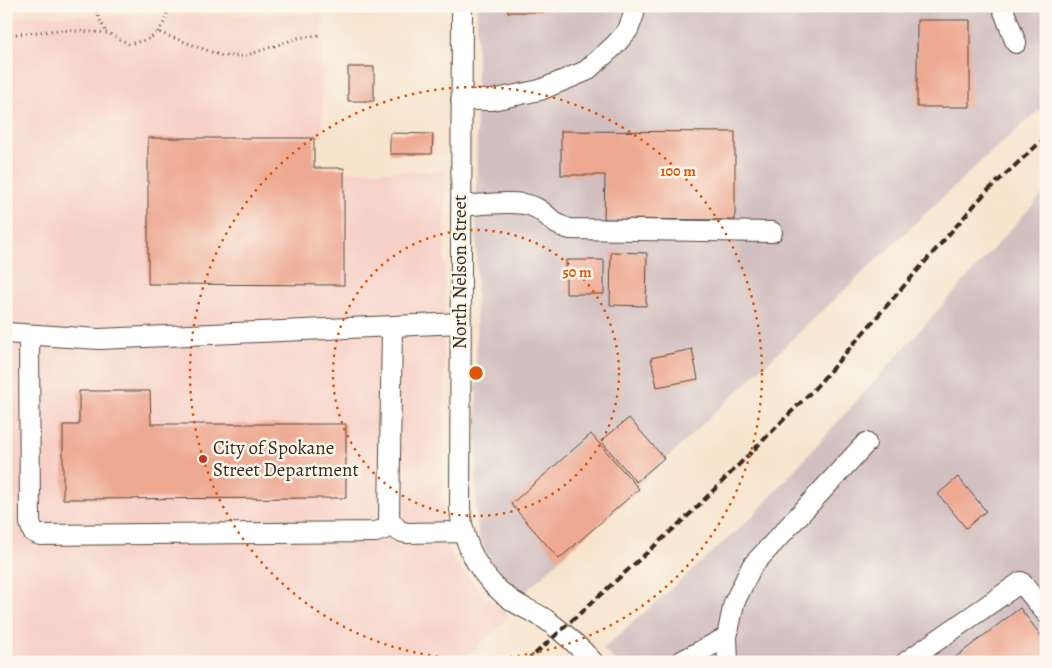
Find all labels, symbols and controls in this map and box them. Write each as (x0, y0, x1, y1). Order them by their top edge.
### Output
text: 100 m (660, 161, 696, 181)
street label: North Nelson Street (447, 195, 473, 349)
text: 50 m (562, 262, 592, 282)
centre of rings (467, 364, 485, 382)
place label: City of Spokane Street Department (213, 435, 359, 483)
marker: City of Spokane Street Department (197, 453, 209, 465)

